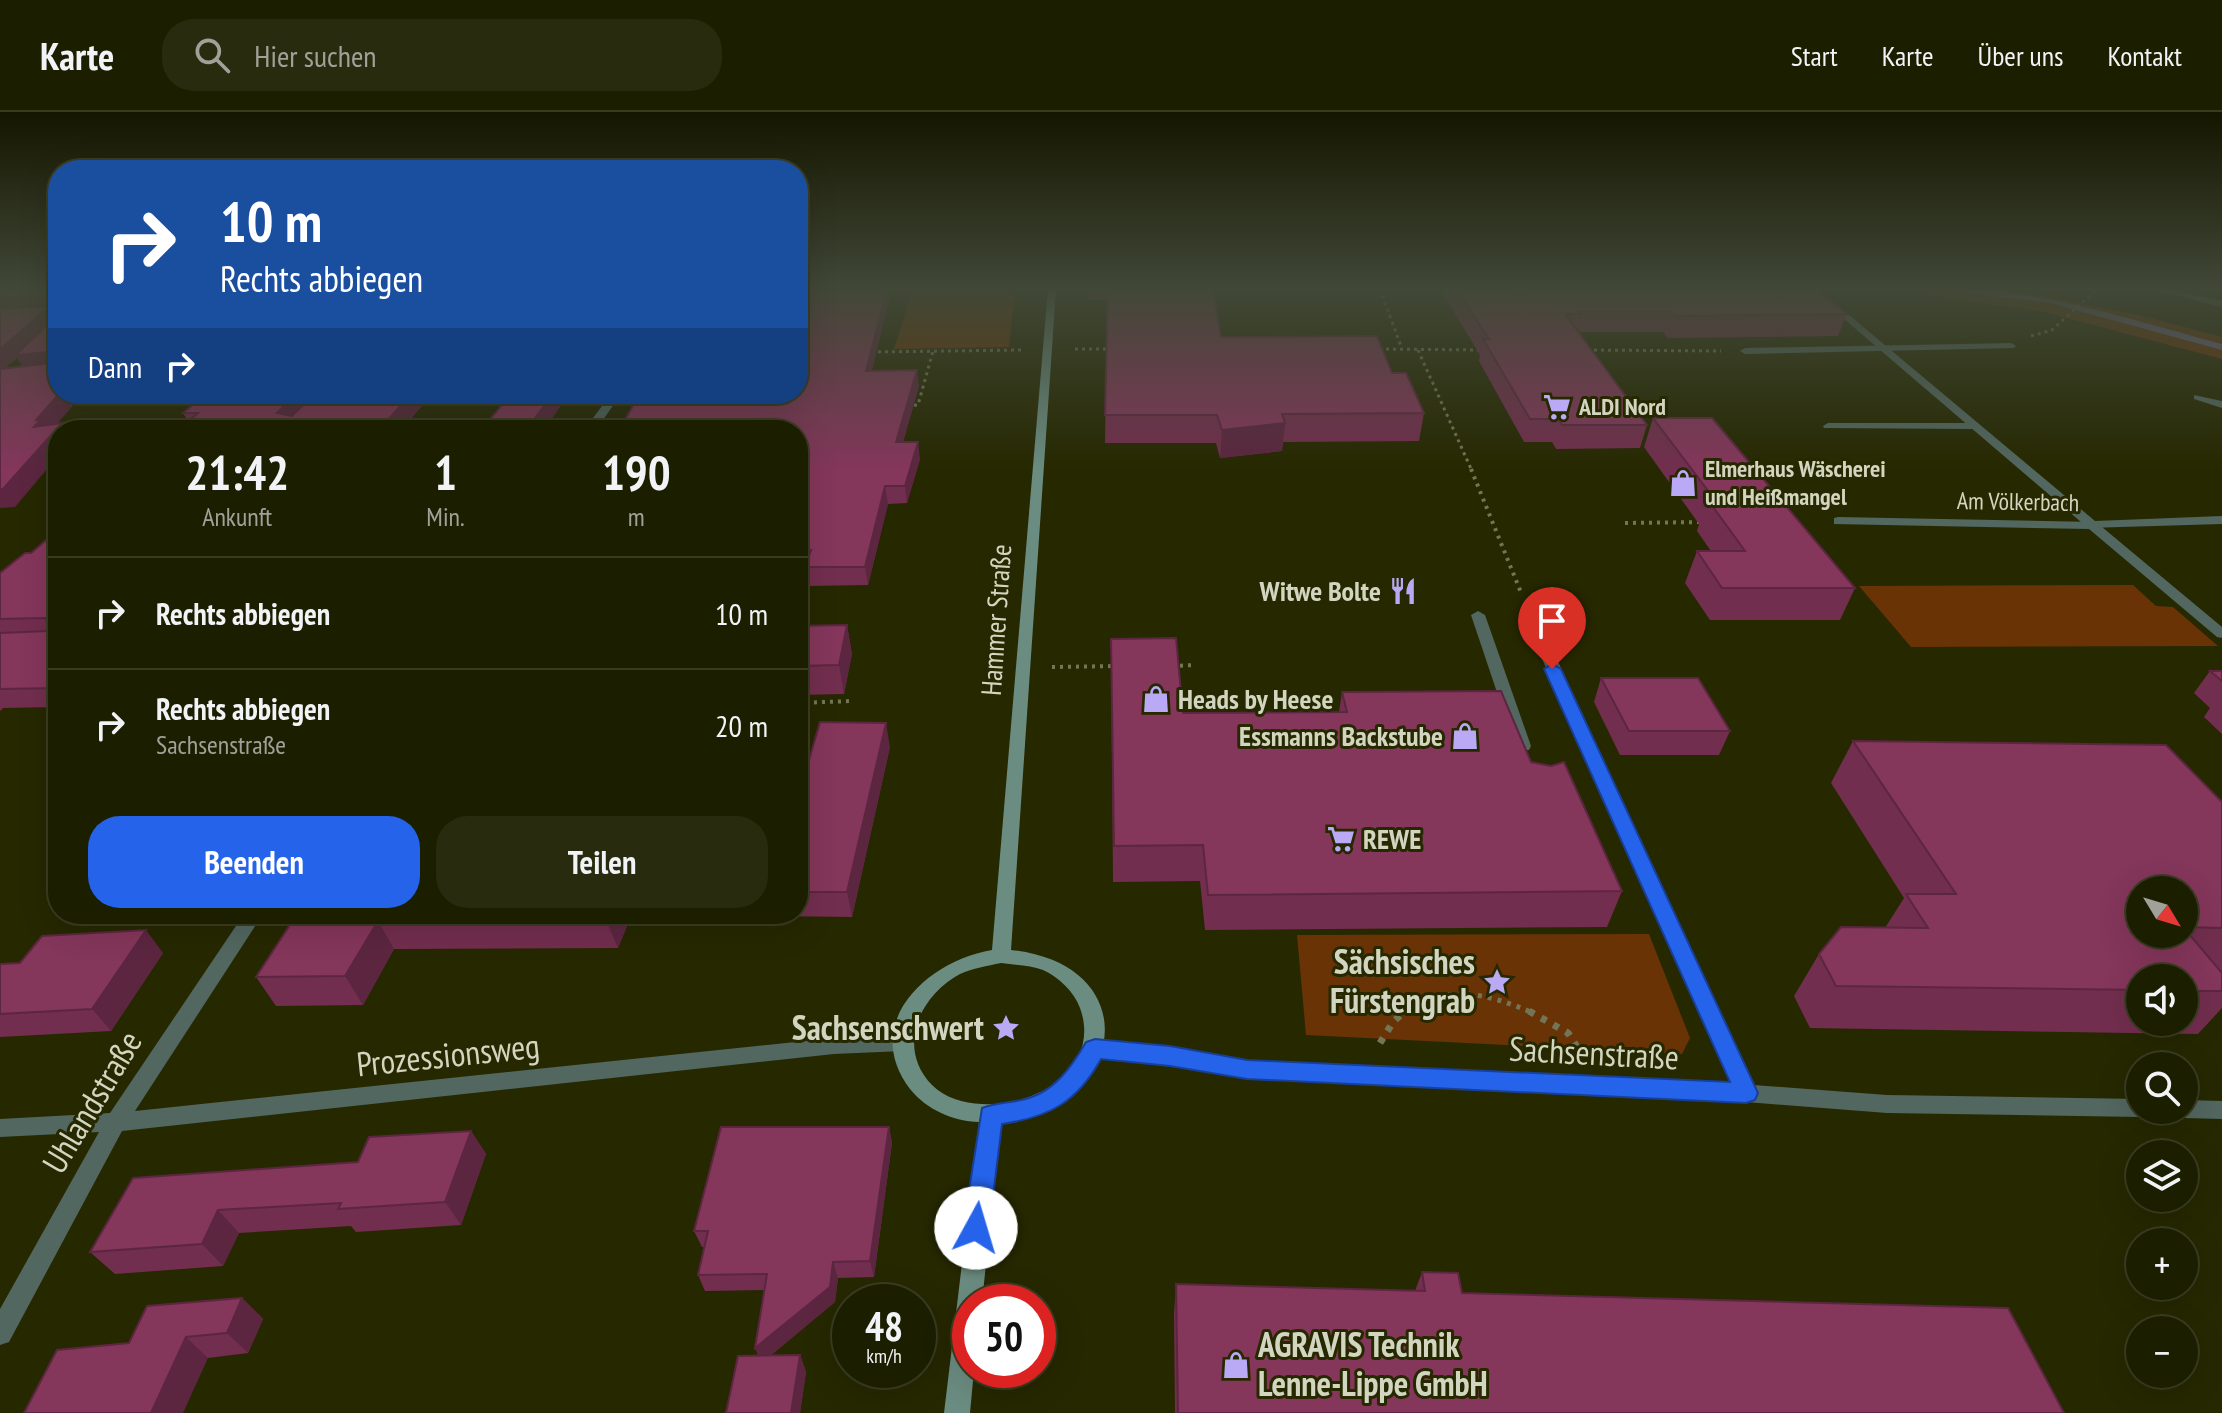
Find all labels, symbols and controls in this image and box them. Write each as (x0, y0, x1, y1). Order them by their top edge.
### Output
search box (162, 19, 722, 91)
text: Karte (40, 31, 114, 80)
icon: search (190, 33, 234, 77)
text: Hier suchen (254, 36, 376, 75)
text: Start (1791, 37, 1838, 74)
text: Karte (1882, 37, 1934, 74)
text: Über uns (1978, 37, 2063, 74)
text: Kontakt (2107, 37, 2182, 74)
text: 10 m (220, 185, 322, 257)
icon: right (88, 192, 192, 296)
text: Rechts abbiegen (220, 255, 423, 302)
icon: right (158, 344, 202, 388)
text: Dann (88, 347, 142, 386)
place label: ALDI Nord (1578, 391, 1666, 422)
supermarket icon: ALDI Nord (1542, 392, 1572, 422)
text: 21:42 (185, 441, 289, 503)
text: 1 (434, 441, 457, 503)
text: 190 (602, 441, 671, 503)
place label: Elmerhaus Wäscherei und Heißmangel (1705, 453, 1886, 512)
shop icon: Elmerhaus Wäscherei und Heißmangel (1668, 468, 1698, 498)
street label: Am Völkerbach (1957, 485, 2079, 518)
text: Ankunft (202, 500, 272, 533)
text: Min. (426, 500, 465, 533)
text: m (628, 500, 645, 533)
street label: Hammer Straße (972, 543, 1019, 697)
place label: Witwe Bolte (1259, 572, 1381, 609)
restaurant icon: Witwe Bolte (1388, 576, 1418, 606)
pin (1518, 587, 1586, 669)
icon: right (88, 591, 132, 635)
text: Rechts abbiegen (156, 594, 330, 633)
text: 10 m (715, 594, 768, 633)
icon: arrive (1530, 599, 1574, 643)
place label: Heads by Heese (1178, 680, 1333, 717)
shop icon: Heads by Heese (1141, 684, 1171, 714)
text: Rechts abbiegen (156, 689, 330, 728)
icon: right (88, 703, 132, 747)
text: 20 m (715, 706, 768, 745)
place label: Essmanns Backstube (1239, 717, 1443, 754)
shop icon: Essmanns Backstube (1450, 721, 1480, 751)
text: Sachsenstraße (156, 728, 286, 761)
button: Beenden (88, 816, 420, 908)
button: Teilen (436, 816, 768, 908)
place label: REWE (1363, 820, 1421, 857)
supermarket icon: REWE (1326, 824, 1356, 854)
north arrow (2126, 876, 2198, 948)
map controls (2126, 876, 2198, 1388)
place label: Sächsisches Fürstengrab (1330, 939, 1475, 1022)
button: sound (2126, 964, 2198, 1036)
place icon: Sächsisches Fürstengrab (1482, 967, 1512, 997)
place label: Sachsenschwert (792, 1005, 984, 1049)
place icon: Sachsenschwert (991, 1013, 1021, 1043)
street label: Uhlandstraße (32, 1022, 151, 1181)
street label: Prozessionsweg (354, 1023, 541, 1085)
street label: Sachsenstraße (1508, 1026, 1680, 1078)
button: search (2126, 1052, 2198, 1124)
button: layers (2126, 1140, 2198, 1212)
position arrow (934, 1186, 1018, 1270)
button: + (2126, 1228, 2198, 1300)
speed limit sign: 50 (952, 1284, 1056, 1388)
text: 48 (865, 1300, 903, 1352)
button: − (2126, 1316, 2198, 1388)
place label: AGRAVIS Technik Lenne-Lippe GmbH (1257, 1322, 1488, 1405)
text: km/h (866, 1343, 902, 1369)
shop icon: AGRAVIS Technik Lenne-Lippe GmbH (1221, 1350, 1251, 1380)

